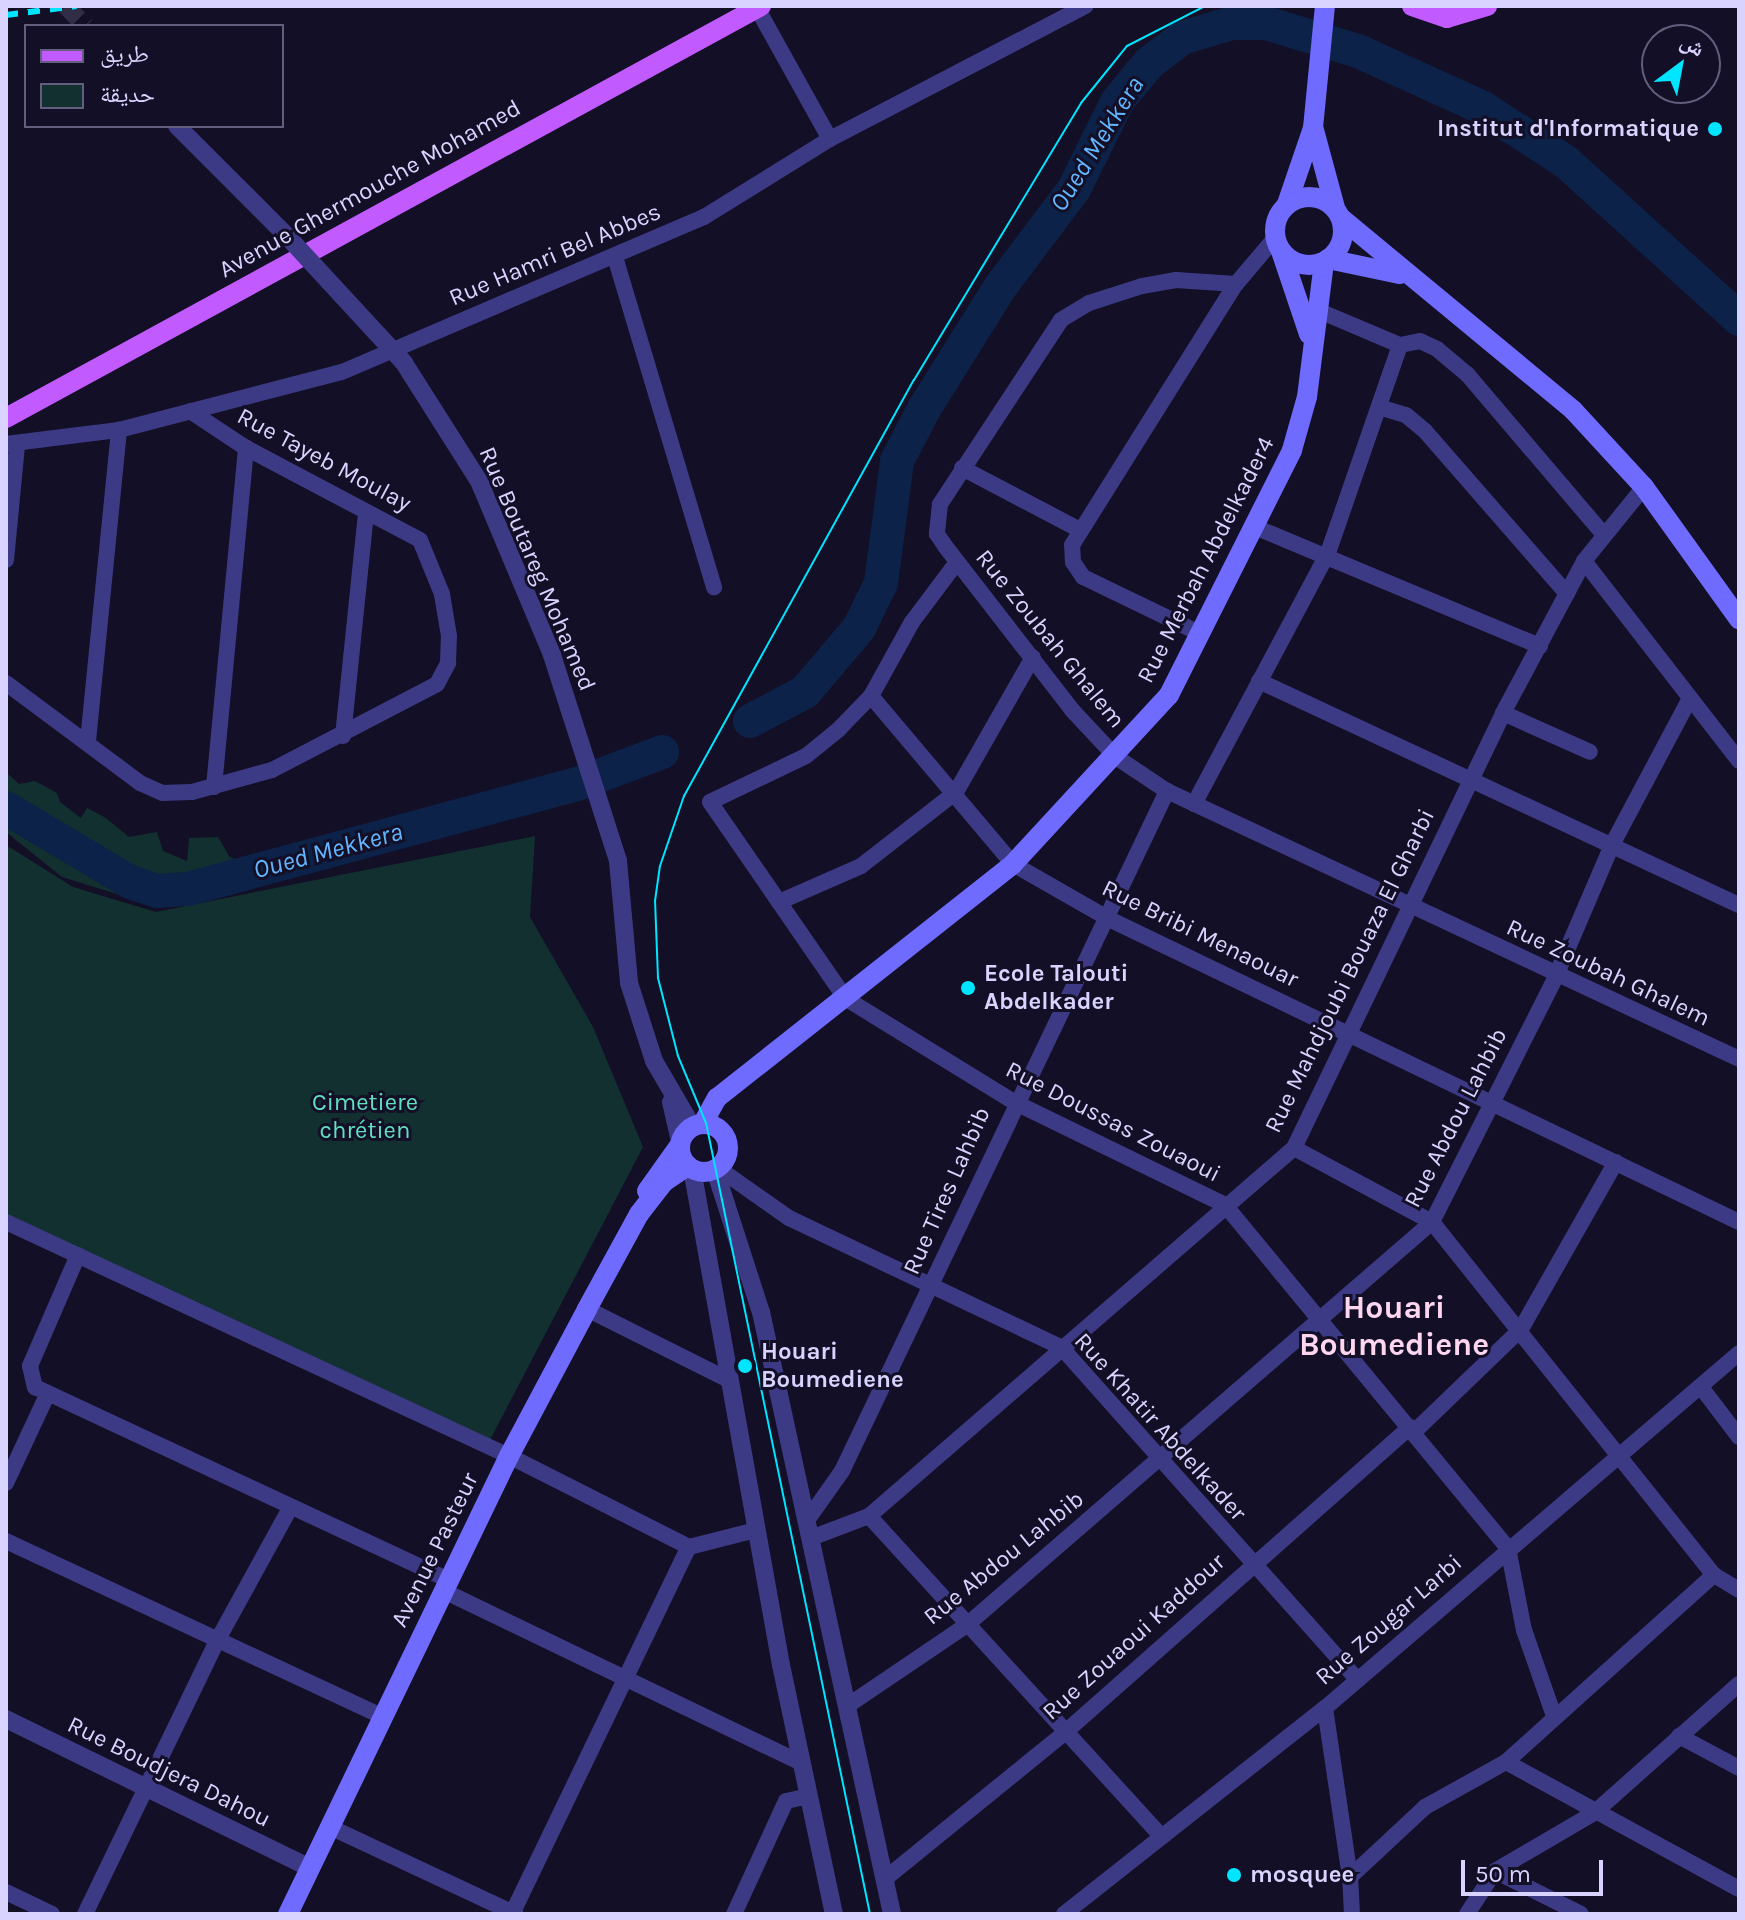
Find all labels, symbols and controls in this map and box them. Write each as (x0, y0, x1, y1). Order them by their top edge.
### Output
legend (24, 24, 284, 128)
north arrow (1641, 24, 1721, 104)
text: ش (1676, 28, 1709, 63)
text: طريق (100, 40, 149, 68)
water label: Oued Mekkera (1043, 71, 1151, 217)
text: حديقة (100, 80, 155, 108)
street label: Avenue Ghermouche Mohamed (214, 94, 526, 284)
place label: Institut d'Informatique (1437, 115, 1699, 143)
marker: Institut d'Informatique (1706, 120, 1724, 138)
street label: Rue Hamri Bel Abbes (445, 197, 665, 313)
street label: Rue Tayeb Moulay (232, 402, 416, 518)
street label: Rue Merbah Abdelkader4 (1131, 432, 1281, 688)
street label: Rue Boutareg Mohamed (472, 443, 602, 695)
street label: Rue Zoubah Ghalem (969, 544, 1131, 734)
street label: Rue Mahdjoubi Bouaza El Gharbi (1259, 804, 1441, 1138)
water label: Oued Mekkera (250, 816, 406, 886)
street label: Rue Bribi Menaouar (1097, 874, 1303, 994)
street label: Rue Zoubah Ghalem (1502, 913, 1714, 1033)
place label: Ecole Talouti Abdelkader (984, 960, 1128, 1016)
marker: Ecole Talouti Abdelkader (959, 979, 977, 997)
street label: Rue Abdou Lahbib (1398, 1024, 1514, 1212)
street label: Rue Doussas Zouaoui (1001, 1055, 1225, 1189)
park label: Cimetiere chrétien (312, 1089, 418, 1145)
street label: Rue Tires Lahbib (897, 1103, 997, 1279)
district label: Houari Boumediene (1299, 1290, 1489, 1365)
street label: Rue Khatir Abdelkader (1068, 1327, 1252, 1527)
place label: Houari Boumediene (761, 1338, 904, 1394)
marker: Houari Boumediene (736, 1357, 754, 1375)
street label: Avenue Pasteur (385, 1468, 485, 1632)
street label: Rue Abdou Lahbib (918, 1485, 1090, 1631)
street label: Rue Zouaoui Kaddour (1037, 1548, 1231, 1726)
street label: Rue Zougar Larbi (1310, 1549, 1468, 1691)
street label: Rue Boudjera Dahou (63, 1710, 275, 1834)
scale bar (1465, 1844, 1607, 1894)
text: 50 m (1475, 1860, 1531, 1888)
place label: mosquee (1250, 1861, 1354, 1889)
marker: mosquee (1225, 1866, 1243, 1884)

